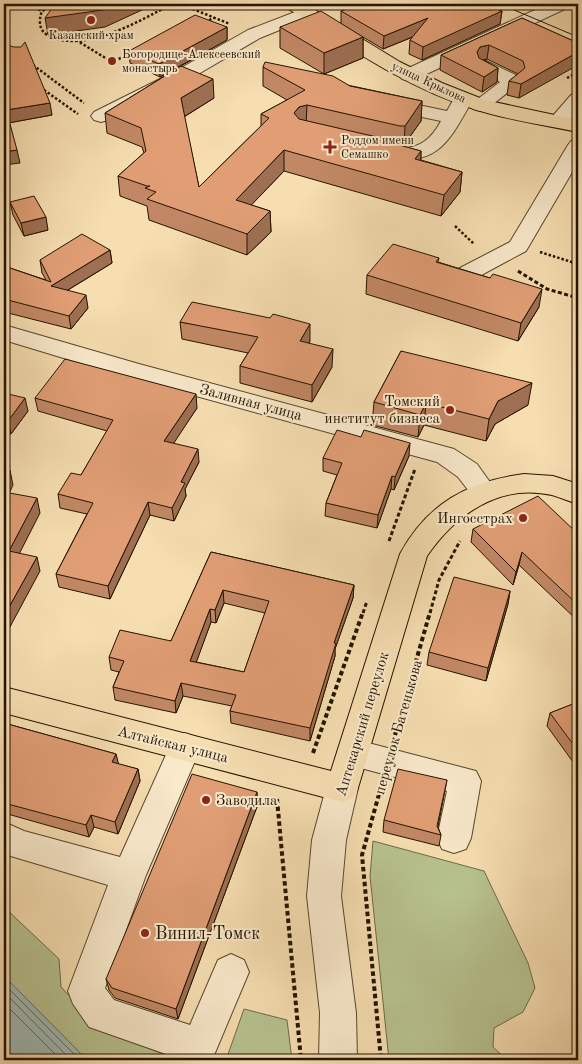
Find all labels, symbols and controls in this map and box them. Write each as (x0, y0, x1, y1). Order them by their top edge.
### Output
marker: Казанский храм (85, 14, 97, 26)
place label: Казанский храм (48, 30, 134, 42)
place label: Богородице-Алексеевский монастырь (122, 49, 261, 75)
marker: Богородице-Алексеевский монастырь (106, 55, 118, 67)
street label: улица Крылова (390, 60, 468, 105)
place label: Роддом имени Семашко (341, 135, 414, 161)
marker: Роддом имени Семашко (323, 140, 337, 154)
street label: Заливная улица (198, 383, 304, 425)
place label: Томский институт бизнеса (325, 395, 441, 427)
marker: Томский институт бизнеса (444, 404, 456, 416)
place label: Ингосстрах (437, 512, 513, 527)
marker: Ингосстрах (517, 512, 529, 524)
street label: Аптекарский переулок (334, 650, 393, 798)
street label: переулок Батенькова (373, 658, 426, 797)
street label: Алтайская улица (116, 724, 230, 767)
marker: Заводила (200, 794, 212, 806)
place label: Заводила (216, 794, 278, 809)
place label: Винил-Томск (155, 925, 260, 943)
marker: Винил-Томск (139, 927, 151, 939)

